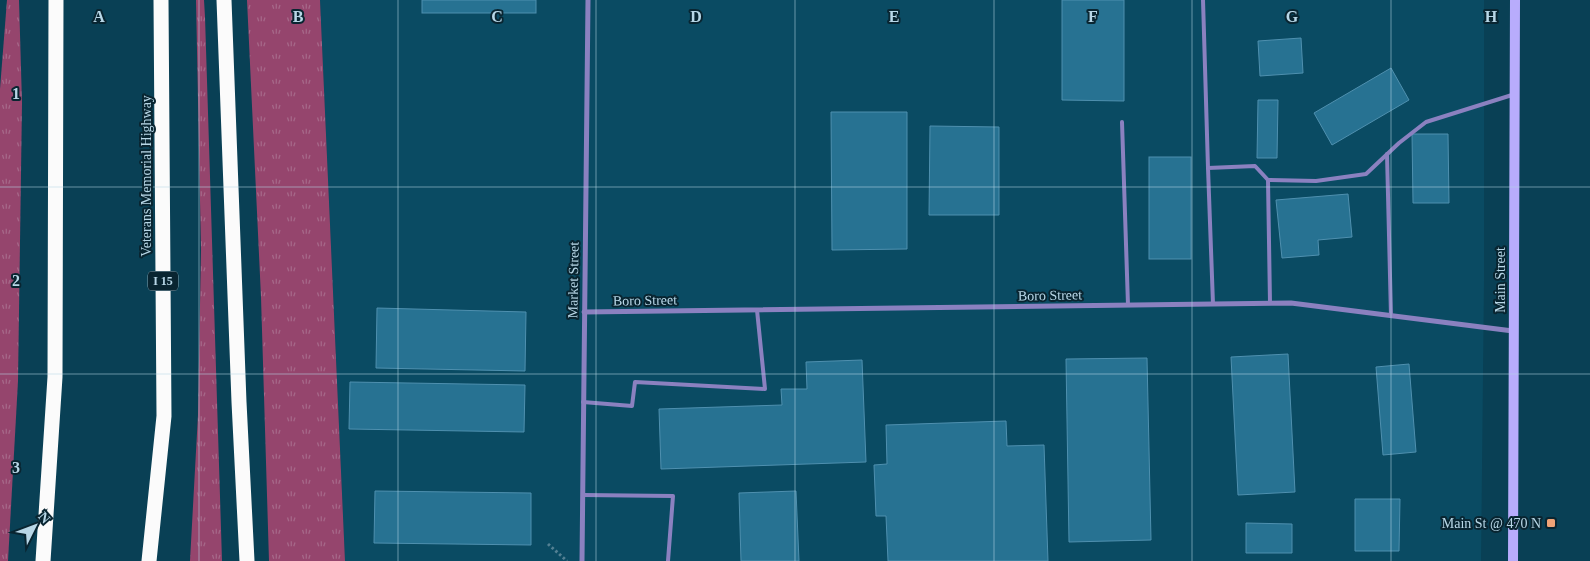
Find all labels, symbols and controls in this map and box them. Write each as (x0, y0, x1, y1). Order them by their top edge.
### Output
text: A (93, 8, 105, 25)
text: B (293, 8, 304, 25)
text: C (491, 8, 503, 25)
text: D (690, 8, 702, 25)
text: E (889, 8, 899, 25)
text: F (1088, 8, 1098, 25)
text: G (1286, 8, 1299, 25)
text: H (1485, 8, 1498, 25)
text: 1 (12, 85, 20, 102)
street label: Veterans Memorial Highway (139, 95, 154, 257)
street label: Market Street (565, 241, 582, 318)
street label: Main Street (1493, 247, 1508, 313)
text: 2 (12, 272, 20, 289)
road number: I 15 (148, 272, 178, 290)
street label: Boro Street (1018, 287, 1082, 304)
street label: Boro Street (613, 292, 677, 309)
text: 3 (12, 459, 20, 476)
north arrow (10, 501, 60, 551)
text: N (35, 509, 53, 526)
place label: Main St @ 470 N (1442, 516, 1541, 531)
marker: Main St @ 470 N (1545, 517, 1557, 529)

